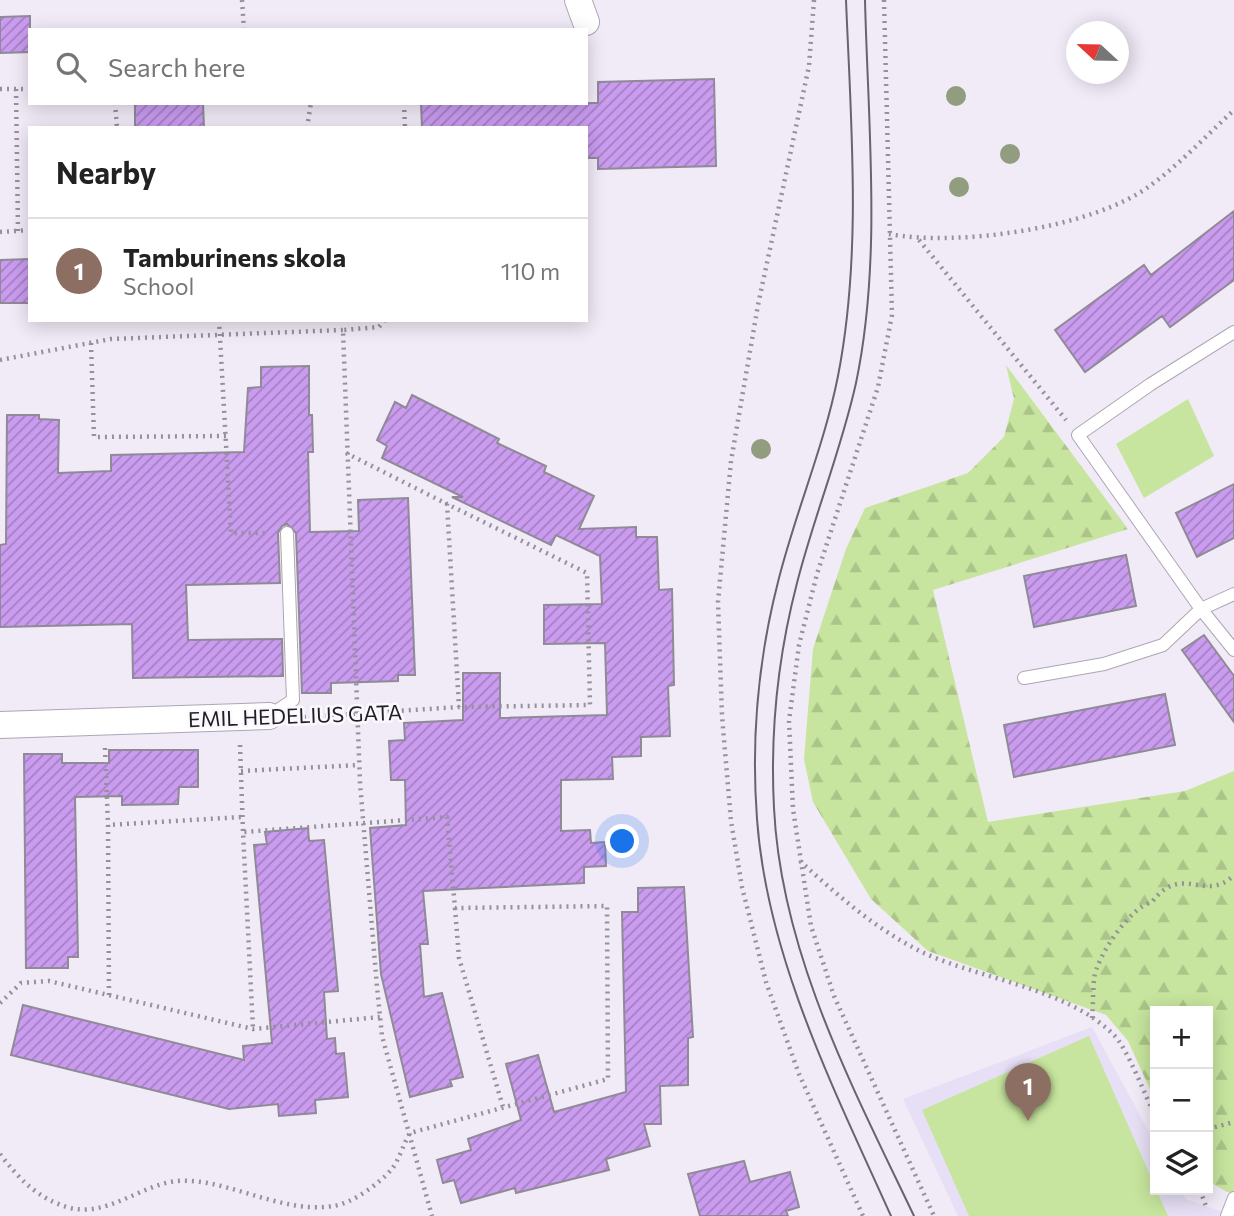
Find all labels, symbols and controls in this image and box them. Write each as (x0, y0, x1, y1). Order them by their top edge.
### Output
north arrow (1066, 21, 1129, 84)
search box (28, 28, 588, 105)
icon: search (52, 48, 90, 86)
text: Search here (108, 51, 246, 82)
text: Nearby (56, 153, 156, 190)
text: Tamburinens skola (123, 241, 346, 272)
text: 1 (74, 257, 84, 285)
text: 110 m (501, 257, 560, 285)
text: School (123, 272, 194, 300)
street label: EMIL HEDELIUS GATA (187, 699, 403, 731)
your location (605, 824, 639, 858)
map controls (1150, 1006, 1213, 1195)
button: + (1150, 1006, 1213, 1069)
pin: 1 (1005, 1063, 1051, 1121)
button: − (1150, 1069, 1213, 1132)
button: layers (1150, 1132, 1213, 1195)

